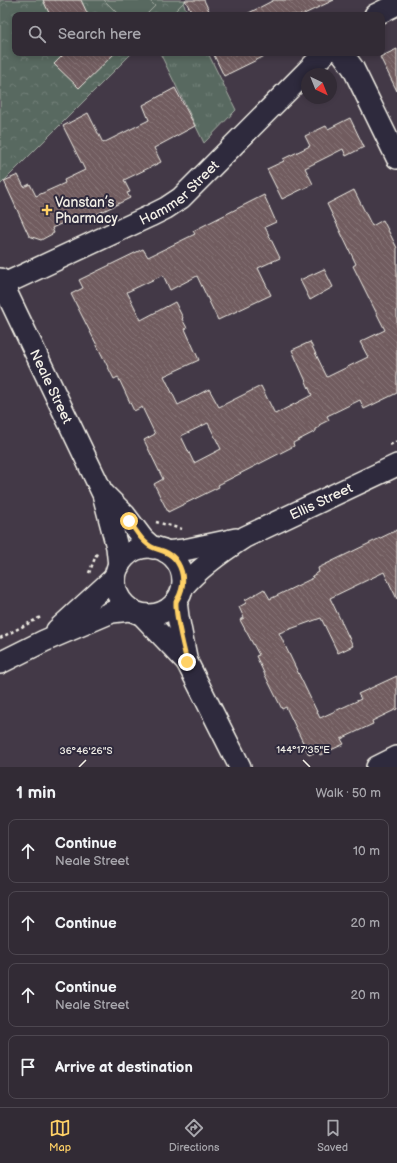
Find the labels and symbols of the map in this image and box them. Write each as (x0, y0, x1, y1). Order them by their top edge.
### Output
north arrow (301, 68, 337, 104)
street label: Hammer Street (137, 156, 223, 229)
place label: Vanstan’s Pharmacy (55, 194, 118, 227)
marker: Vanstan’s Pharmacy (42, 205, 52, 215)
street label: Neale Street (26, 347, 76, 427)
street label: Ellis Street (287, 479, 356, 524)
route start (120, 512, 138, 530)
route end (178, 653, 196, 671)
text: 144°17'35"E (276, 744, 330, 756)
text: 36°46'26"S (60, 745, 112, 757)

